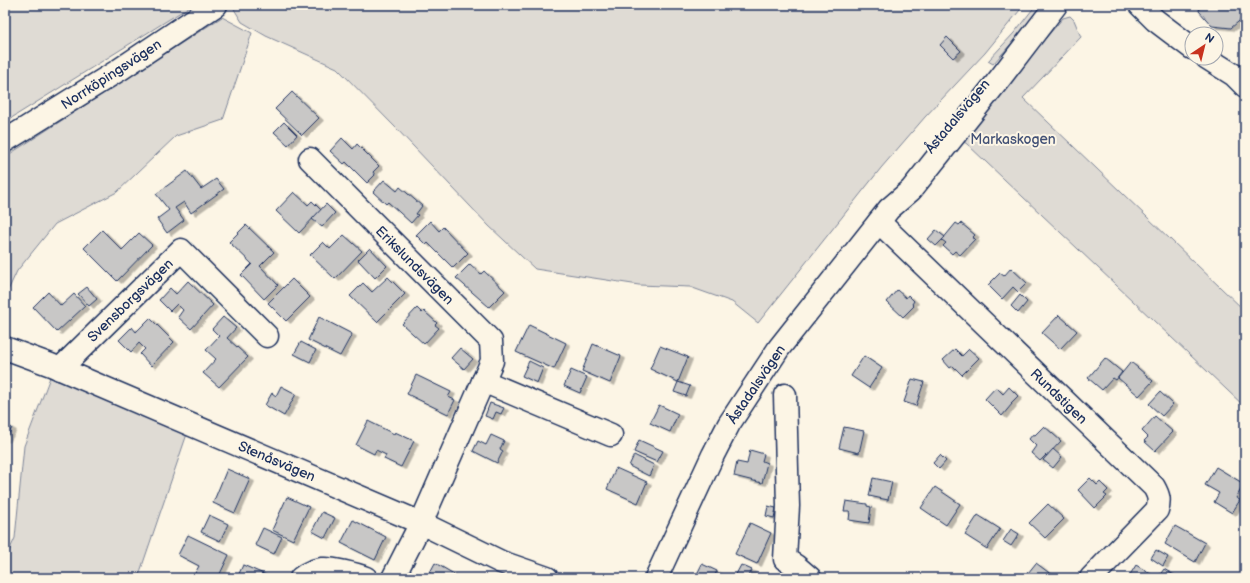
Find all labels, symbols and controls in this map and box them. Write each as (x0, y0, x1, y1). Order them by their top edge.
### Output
north arrow (1184, 26, 1224, 66)
text: N (1202, 31, 1217, 46)
street label: Norrköpingsvägen (58, 36, 165, 113)
street label: Åstadalsvägen (920, 74, 993, 157)
park label: Markaskogen (970, 131, 1056, 148)
street label: Erikslundsvägen (372, 223, 457, 308)
street label: Svensborgsvägen (84, 255, 177, 346)
street label: Åstadalsvägen (722, 340, 789, 427)
street label: Rundstigen (1027, 365, 1091, 428)
street label: Stenåsvägen (236, 438, 318, 485)

